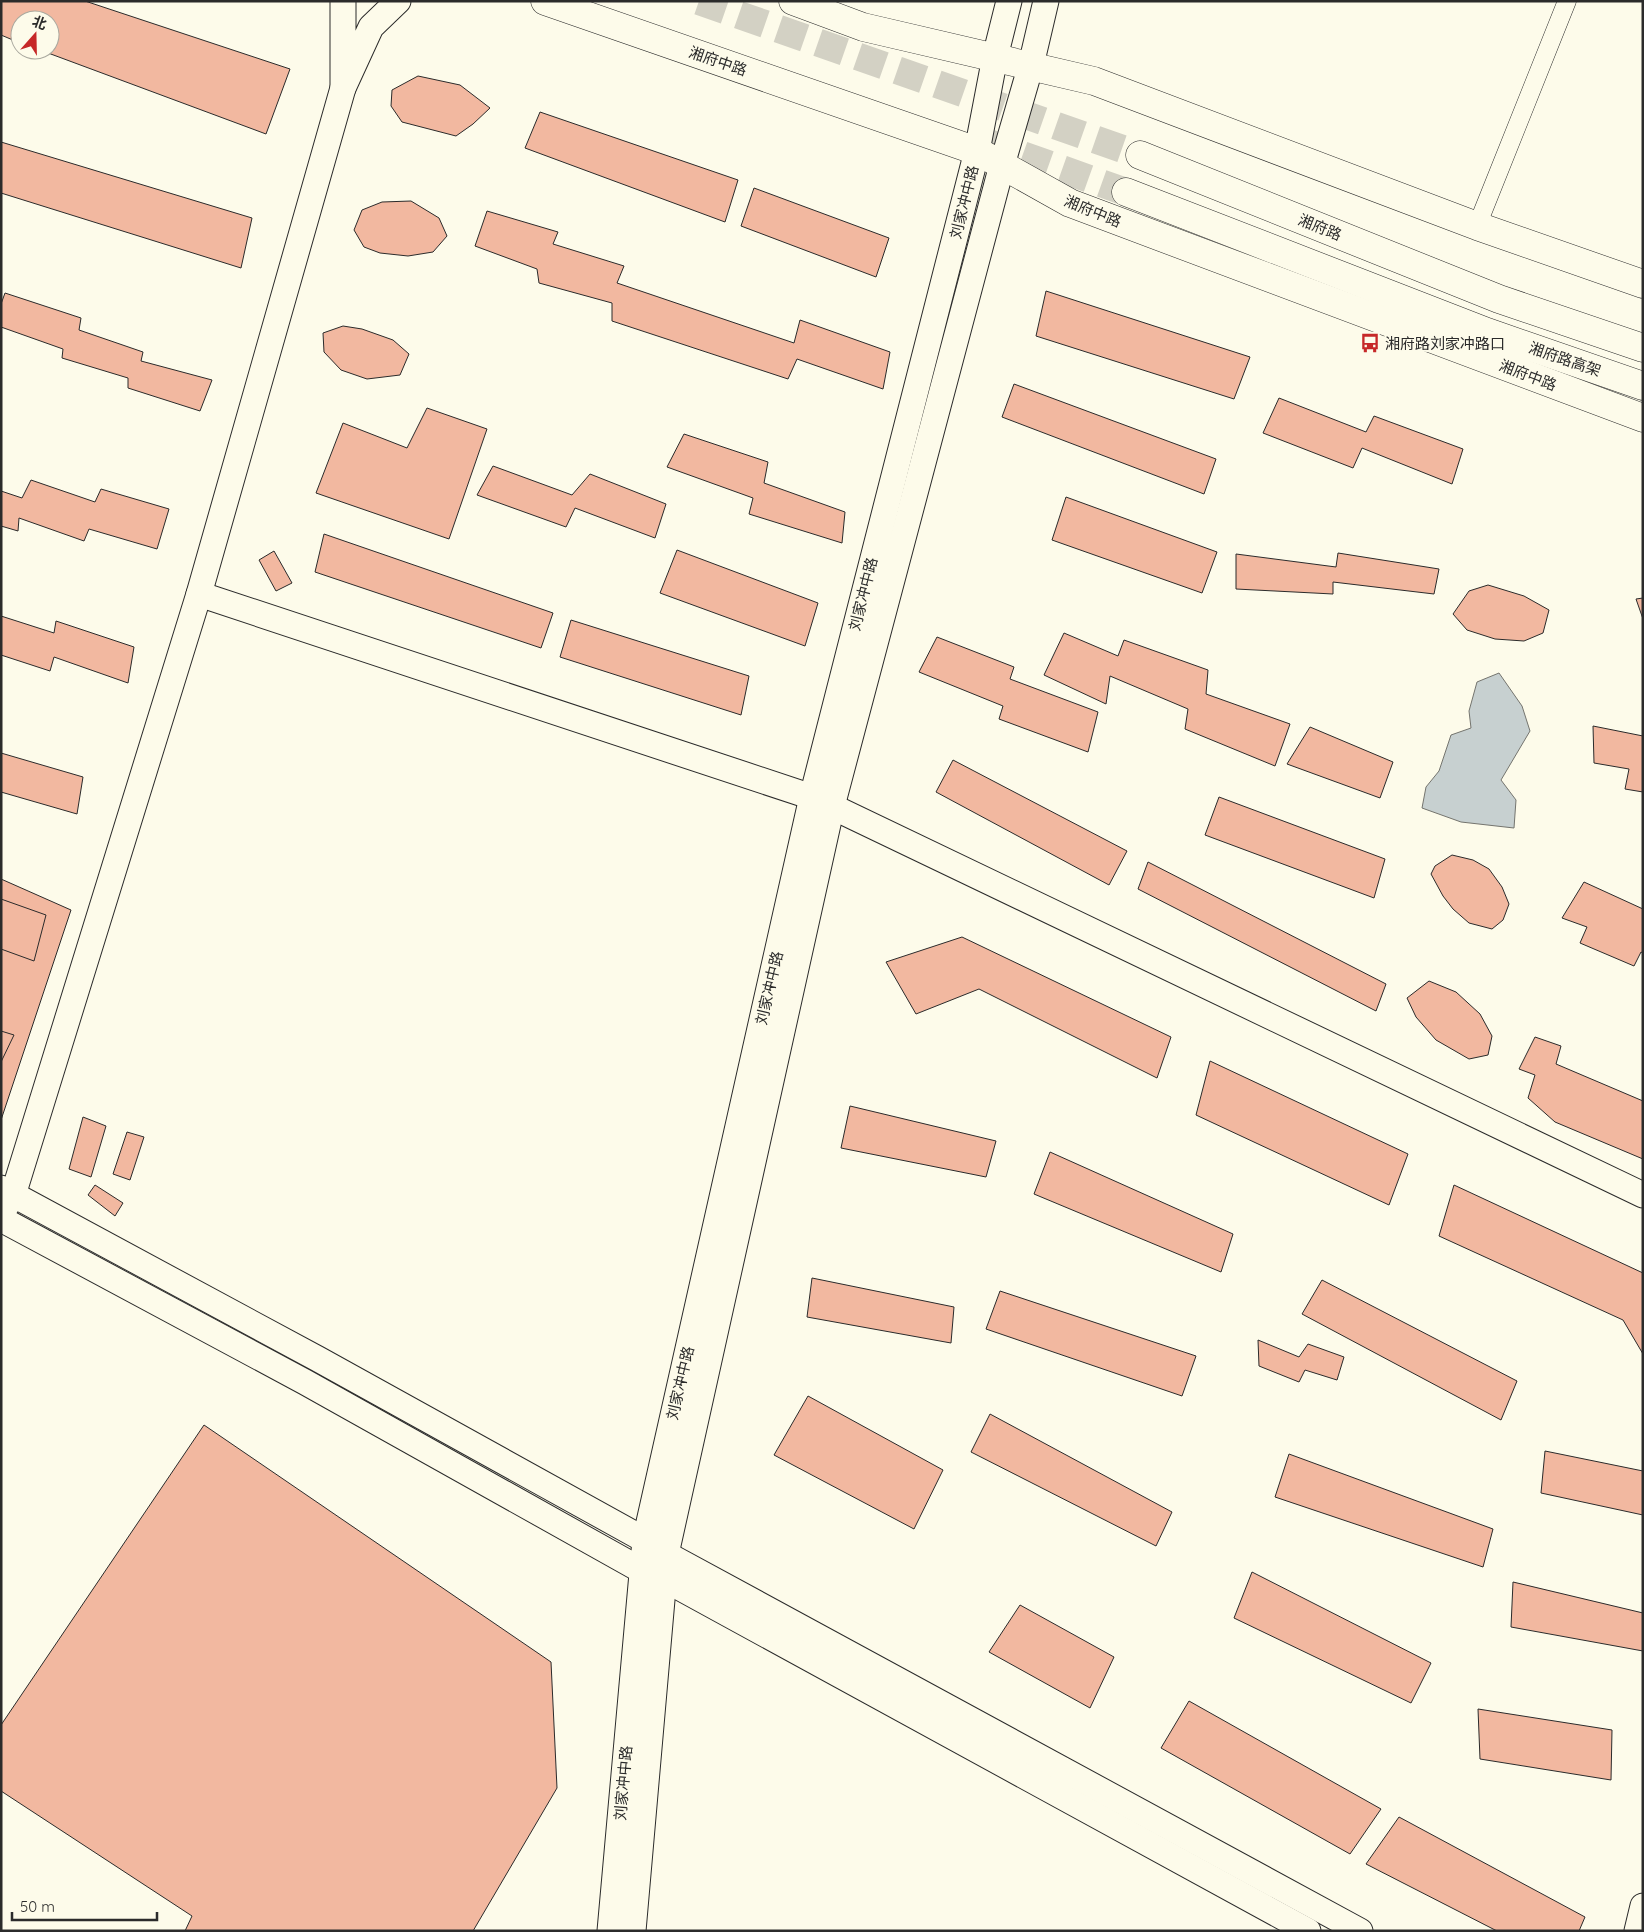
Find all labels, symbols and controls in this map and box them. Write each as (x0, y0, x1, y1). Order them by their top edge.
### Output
north arrow (10, 10, 60, 60)
text: 北 (30, 12, 49, 34)
street label: 湘府中路 (687, 42, 749, 80)
street label: 刘家冲中路 (946, 163, 982, 241)
street label: 湘府中路 (1062, 191, 1124, 231)
street label: 湘府路 (1296, 210, 1344, 244)
bus stop icon: 湘府路刘家冲路口 (1359, 332, 1381, 354)
place label: 湘府路刘家冲路口 (1385, 334, 1505, 353)
street label: 湘府路高架 (1526, 338, 1604, 380)
street label: 湘府中路 (1497, 355, 1559, 395)
street label: 刘家冲中路 (845, 555, 881, 633)
street label: 刘家冲中路 (751, 949, 787, 1027)
street label: 刘家冲中路 (662, 1344, 698, 1422)
street label: 刘家冲中路 (610, 1745, 636, 1821)
scale bar (12, 1890, 158, 1922)
text: 50 m (20, 1897, 55, 1916)

